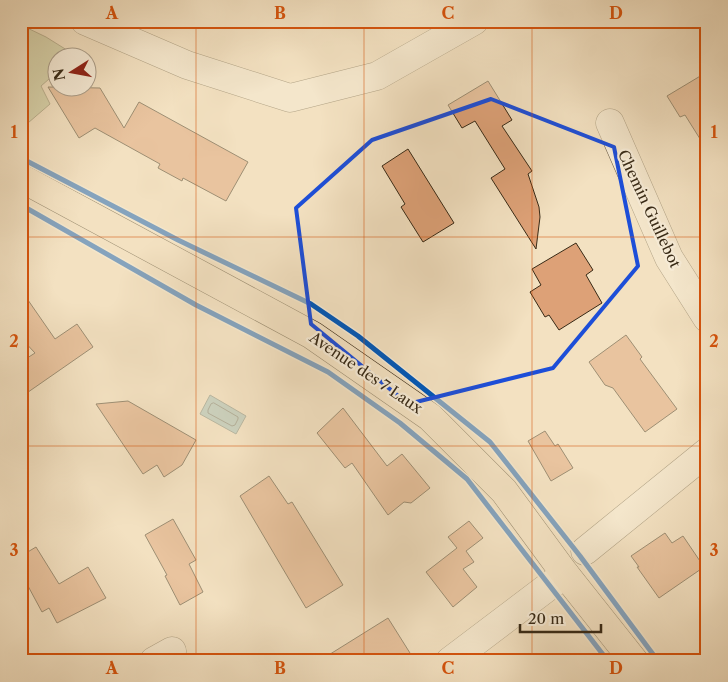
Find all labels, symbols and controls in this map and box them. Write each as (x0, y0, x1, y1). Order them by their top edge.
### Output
text: A (105, 3, 119, 23)
text: B (274, 3, 286, 23)
text: C (442, 3, 454, 23)
text: D (609, 3, 623, 23)
north arrow (48, 48, 98, 98)
text: N (49, 67, 69, 82)
text: 1 (10, 122, 18, 142)
text: 1 (710, 122, 718, 142)
street label: Chemin Guillebot (614, 147, 685, 271)
street label: Avenue des 7 Laux (305, 327, 427, 418)
text: 2 (9, 331, 19, 351)
text: 2 (709, 331, 719, 351)
text: 3 (9, 540, 19, 560)
text: 3 (709, 540, 719, 560)
scale bar (520, 602, 602, 634)
text: 20 m (528, 609, 564, 628)
text: A (105, 658, 119, 678)
text: B (274, 658, 286, 678)
text: C (442, 658, 454, 678)
text: D (609, 658, 623, 678)

